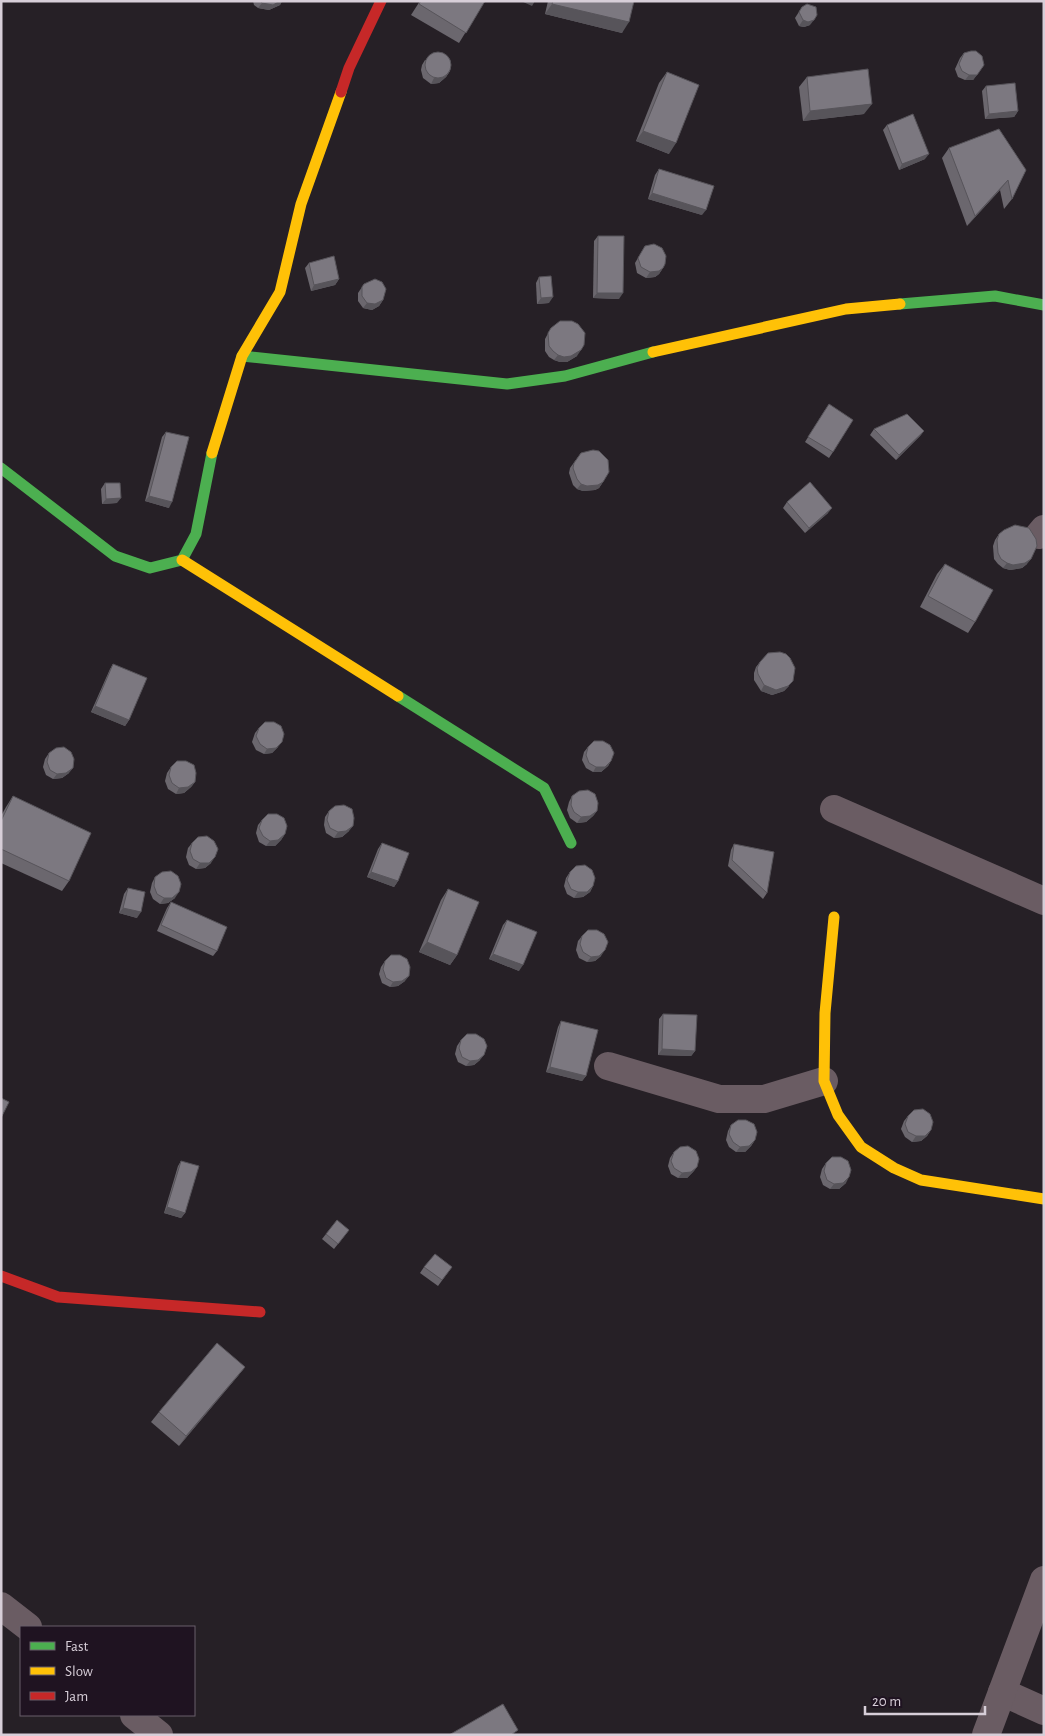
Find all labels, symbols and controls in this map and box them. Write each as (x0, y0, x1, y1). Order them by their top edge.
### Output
legend (20, 1626, 195, 1716)
text: Fast (65, 1639, 89, 1654)
text: Slow (65, 1664, 93, 1679)
scale bar (865, 1684, 985, 1716)
text: Jam (65, 1689, 88, 1704)
text: 20 m (872, 1694, 901, 1709)

